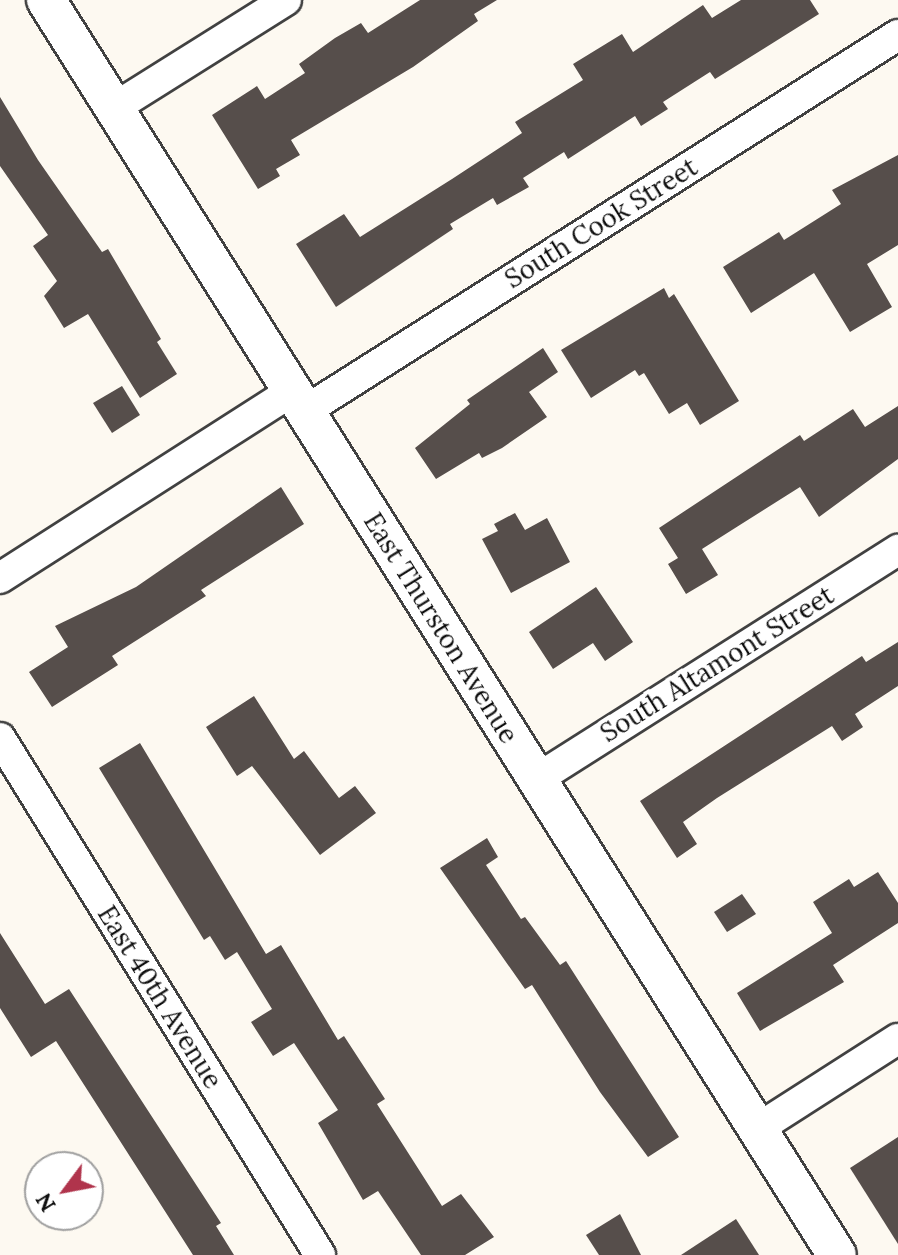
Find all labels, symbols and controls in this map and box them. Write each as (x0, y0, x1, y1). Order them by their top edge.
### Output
street label: South Cook Street (499, 151, 703, 295)
street label: East Thurston Avenue (357, 507, 525, 749)
street label: South Altamont Street (595, 579, 839, 749)
street label: East 40th Avenue (91, 900, 229, 1094)
north arrow (24, 1151, 104, 1231)
text: N (29, 1188, 62, 1217)

